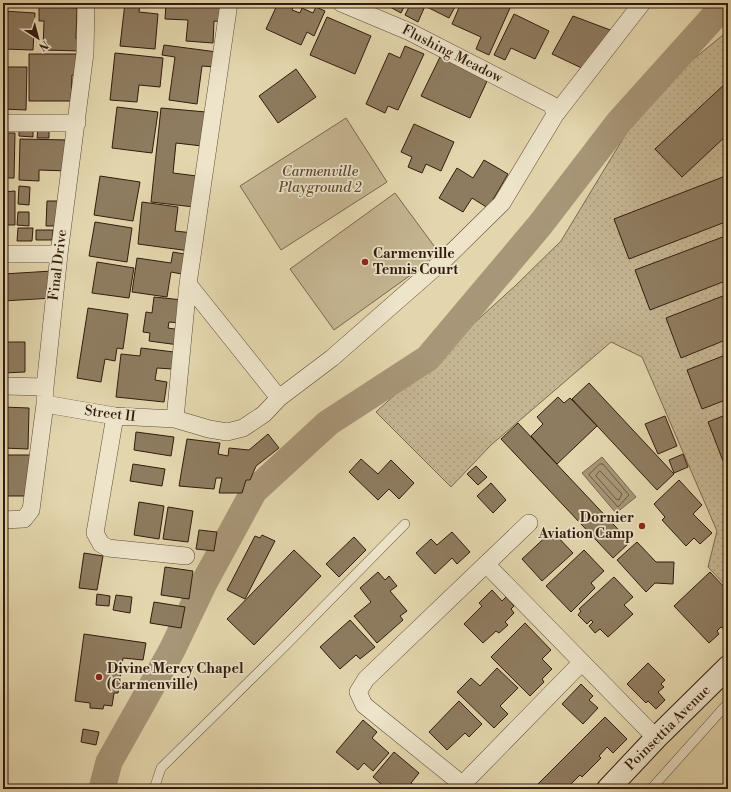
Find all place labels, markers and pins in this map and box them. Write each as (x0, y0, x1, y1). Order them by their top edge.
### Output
place label: Carmenville Tennis Court (373, 245, 459, 279)
marker: Carmenville Tennis Court (360, 257, 370, 267)
place label: Dornier Aviation Camp (537, 509, 634, 543)
marker: Dornier Aviation Camp (637, 521, 647, 531)
place label: Divine Mercy Chapel (Carmenville) (107, 660, 244, 694)
marker: Divine Mercy Chapel (Carmenville) (94, 672, 104, 682)

